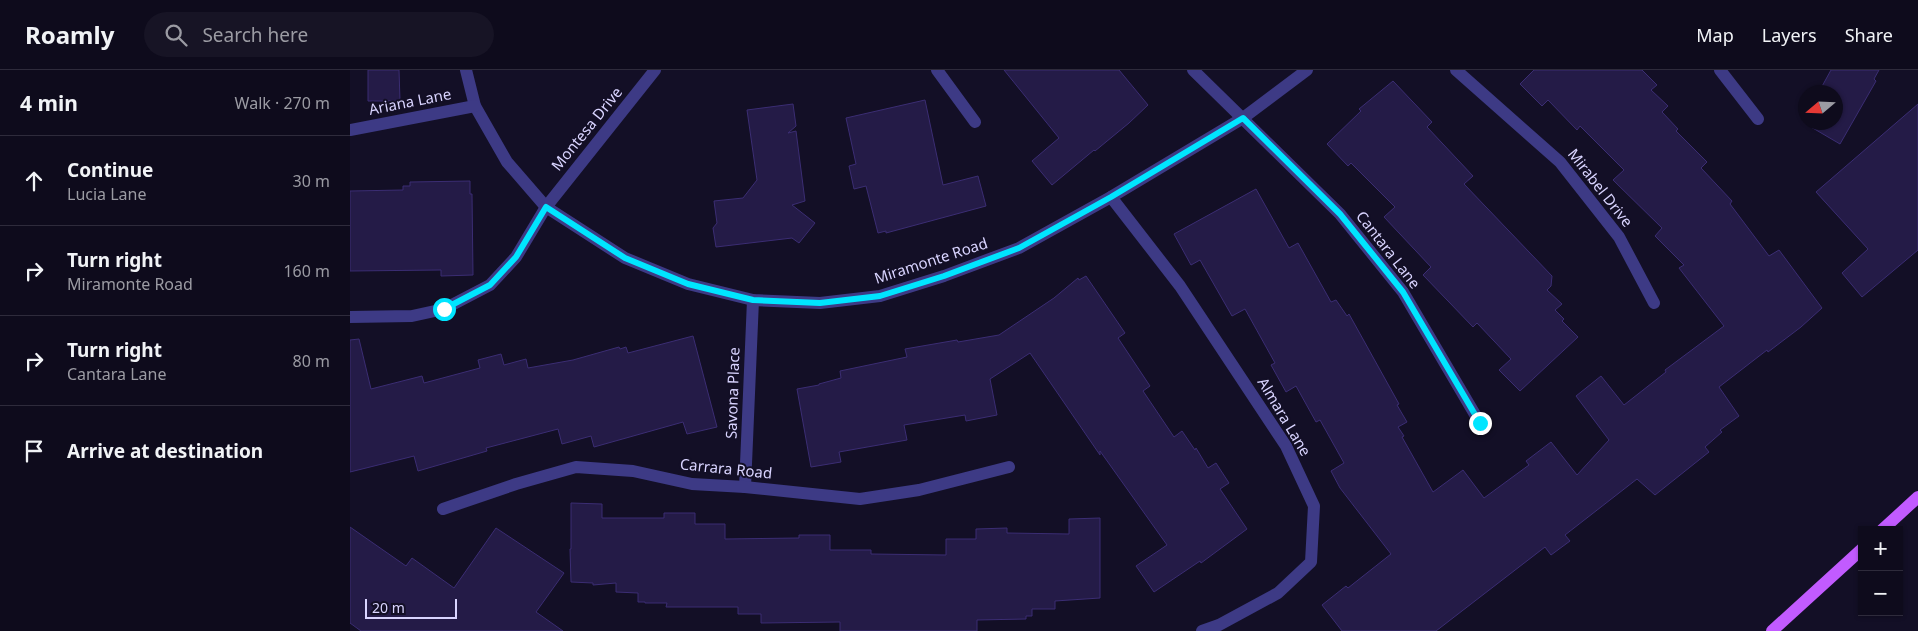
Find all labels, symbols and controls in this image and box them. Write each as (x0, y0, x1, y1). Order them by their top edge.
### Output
search box (144, 12, 494, 57)
text: Roamly (25, 18, 114, 51)
icon: search (162, 21, 190, 49)
text: Search here (202, 22, 308, 48)
text: Map (1696, 23, 1734, 47)
text: Layers (1762, 23, 1817, 47)
text: Share (1845, 23, 1893, 47)
street label: Montesa Drive (546, 82, 626, 174)
street label: Ariana Lane (367, 83, 453, 119)
north arrow (1798, 85, 1843, 130)
text: 4 min (20, 89, 78, 117)
text: Walk · 270 m (235, 92, 330, 114)
street label: Mirabel Drive (1564, 144, 1638, 231)
text: Continue (67, 157, 153, 183)
icon: ahead (20, 167, 48, 195)
text: 30 m (293, 170, 330, 192)
text: Lucia Lane (67, 183, 147, 205)
street label: Cantara Lane (1352, 206, 1425, 292)
street label: Miramonte Road (871, 232, 990, 288)
text: Turn right (67, 247, 162, 273)
icon: right (20, 257, 48, 285)
text: 160 m (283, 260, 330, 282)
text: Miramonte Road (67, 273, 193, 295)
route start (433, 298, 456, 321)
text: Turn right (67, 337, 162, 363)
icon: right (20, 347, 48, 375)
street label: Savona Place (720, 347, 744, 439)
text: 80 m (293, 350, 330, 372)
text: Cantara Lane (67, 363, 166, 385)
street label: Almara Lane (1254, 374, 1316, 459)
route end (1469, 412, 1492, 435)
icon: arrive (20, 437, 48, 465)
text: Arrive at destination (67, 438, 263, 464)
street label: Carrara Road (679, 453, 773, 483)
map controls (1858, 526, 1903, 616)
button: + (1858, 526, 1903, 571)
button: − (1858, 571, 1903, 616)
scale bar (365, 596, 458, 619)
text: 20 m (372, 598, 405, 617)

